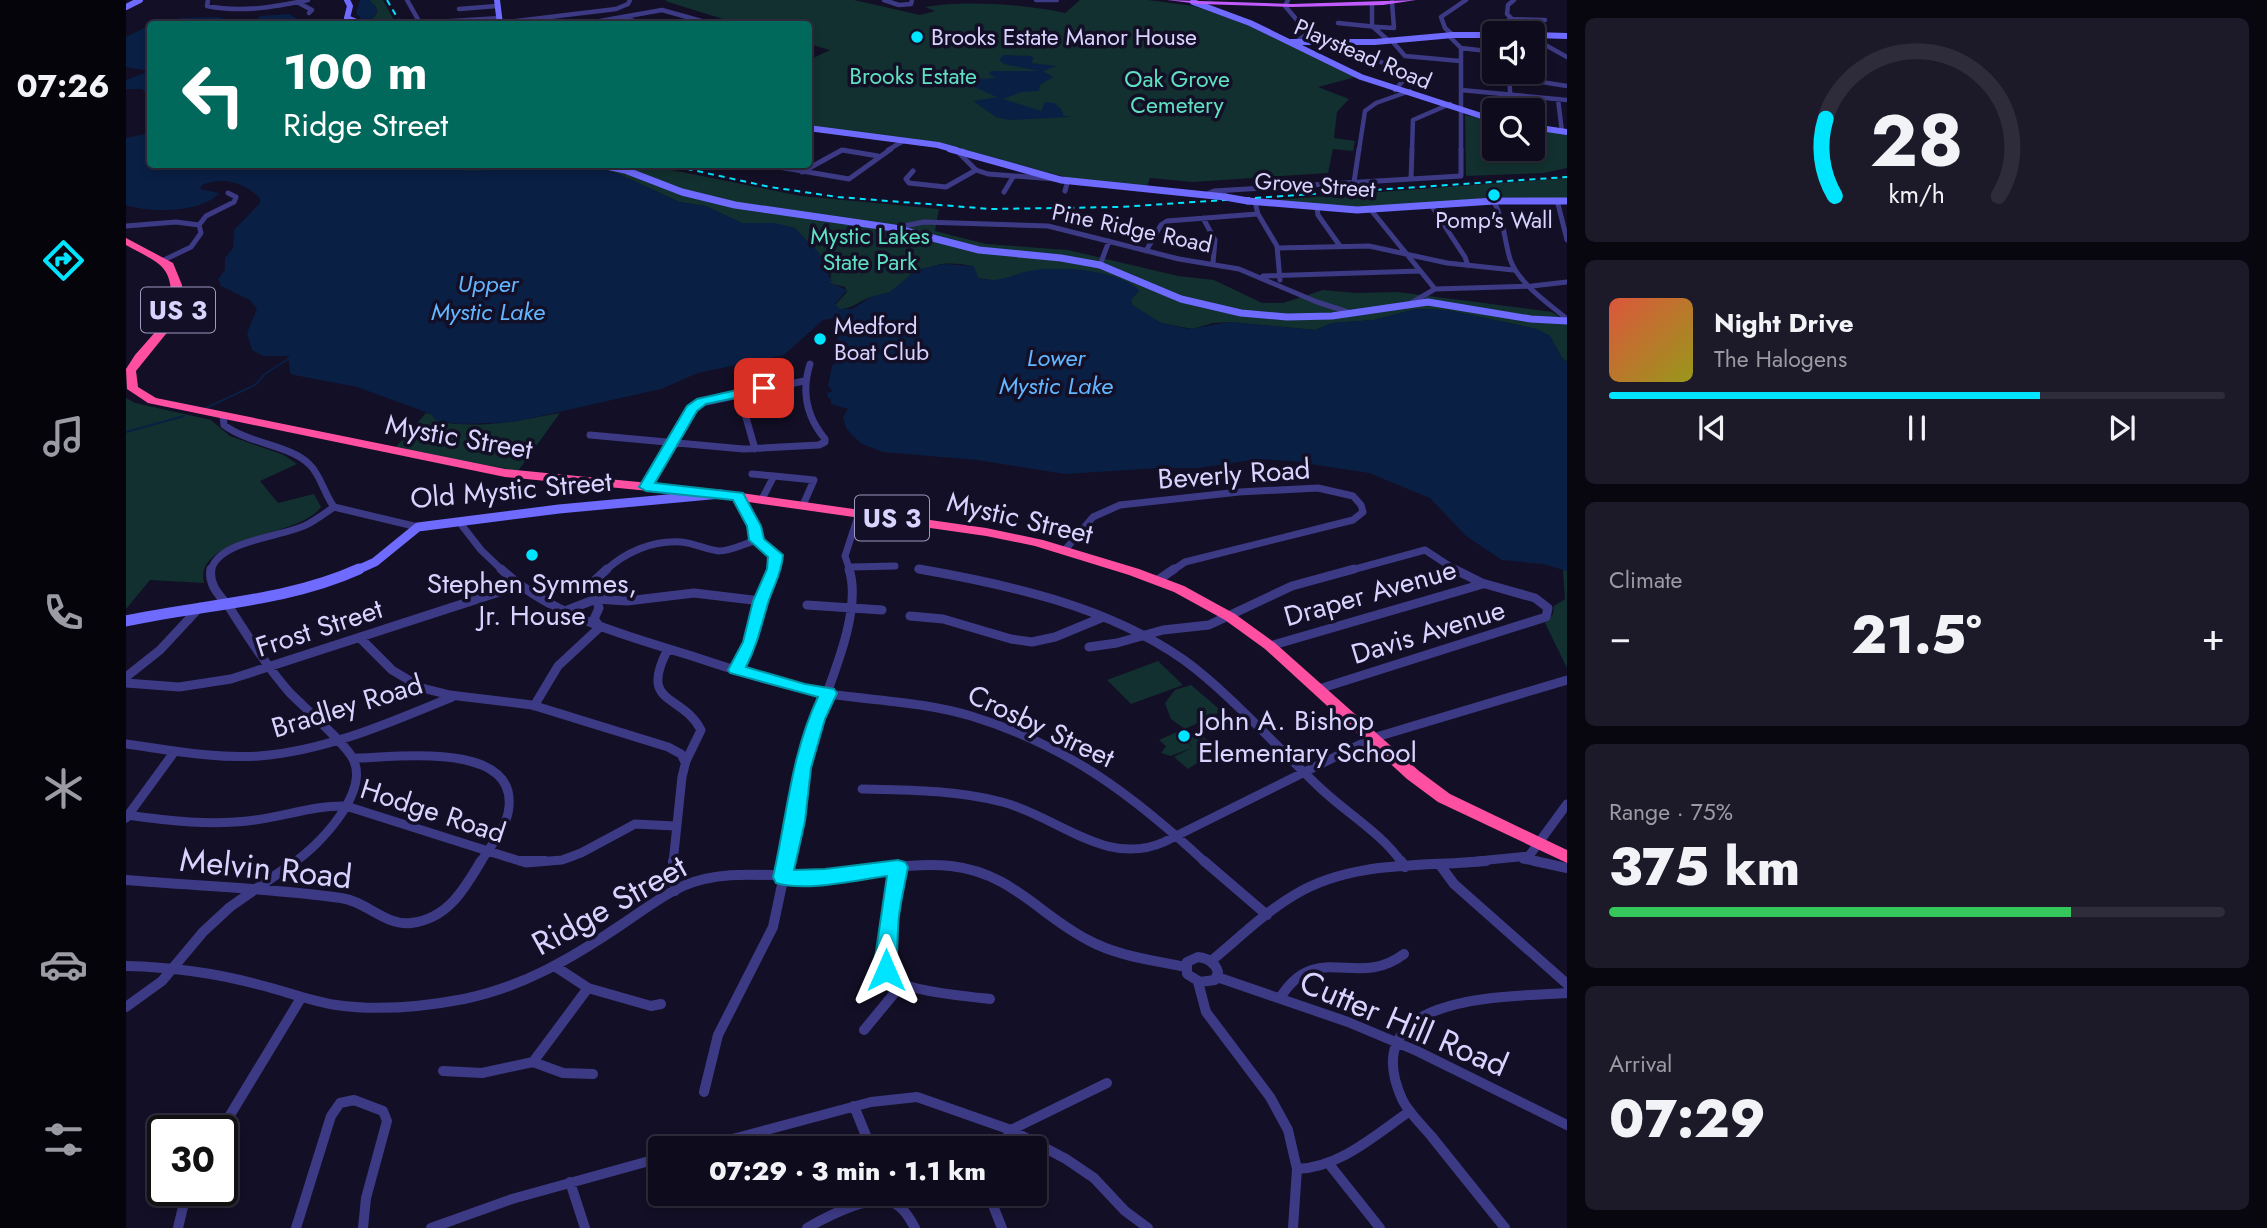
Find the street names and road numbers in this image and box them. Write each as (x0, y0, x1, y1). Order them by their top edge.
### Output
street label: Playstead Road (1289, 10, 1437, 98)
street label: Grove Street (1253, 164, 1377, 206)
street label: Pine Ridge Road (1049, 194, 1215, 262)
road number: US 3 (141, 288, 215, 332)
street label: Mystic Street (382, 404, 536, 470)
street label: Beverly Road (1156, 448, 1312, 500)
street label: Old Mystic Street (409, 461, 614, 519)
street label: Mystic Street (943, 481, 1097, 555)
road number: US 3 (855, 496, 929, 540)
street label: Draper Avenue (1279, 549, 1461, 637)
street label: Frost Street (250, 588, 388, 668)
street label: Davis Avenue (1346, 589, 1510, 675)
street label: Bradley Road (266, 664, 428, 748)
street label: Crosby Street (961, 674, 1122, 778)
street label: Hodge Road (355, 768, 511, 854)
street label: Melvin Road (178, 836, 354, 900)
street label: Ridge Street (523, 843, 695, 967)
street label: Cutter Hill Road (1292, 958, 1516, 1088)

